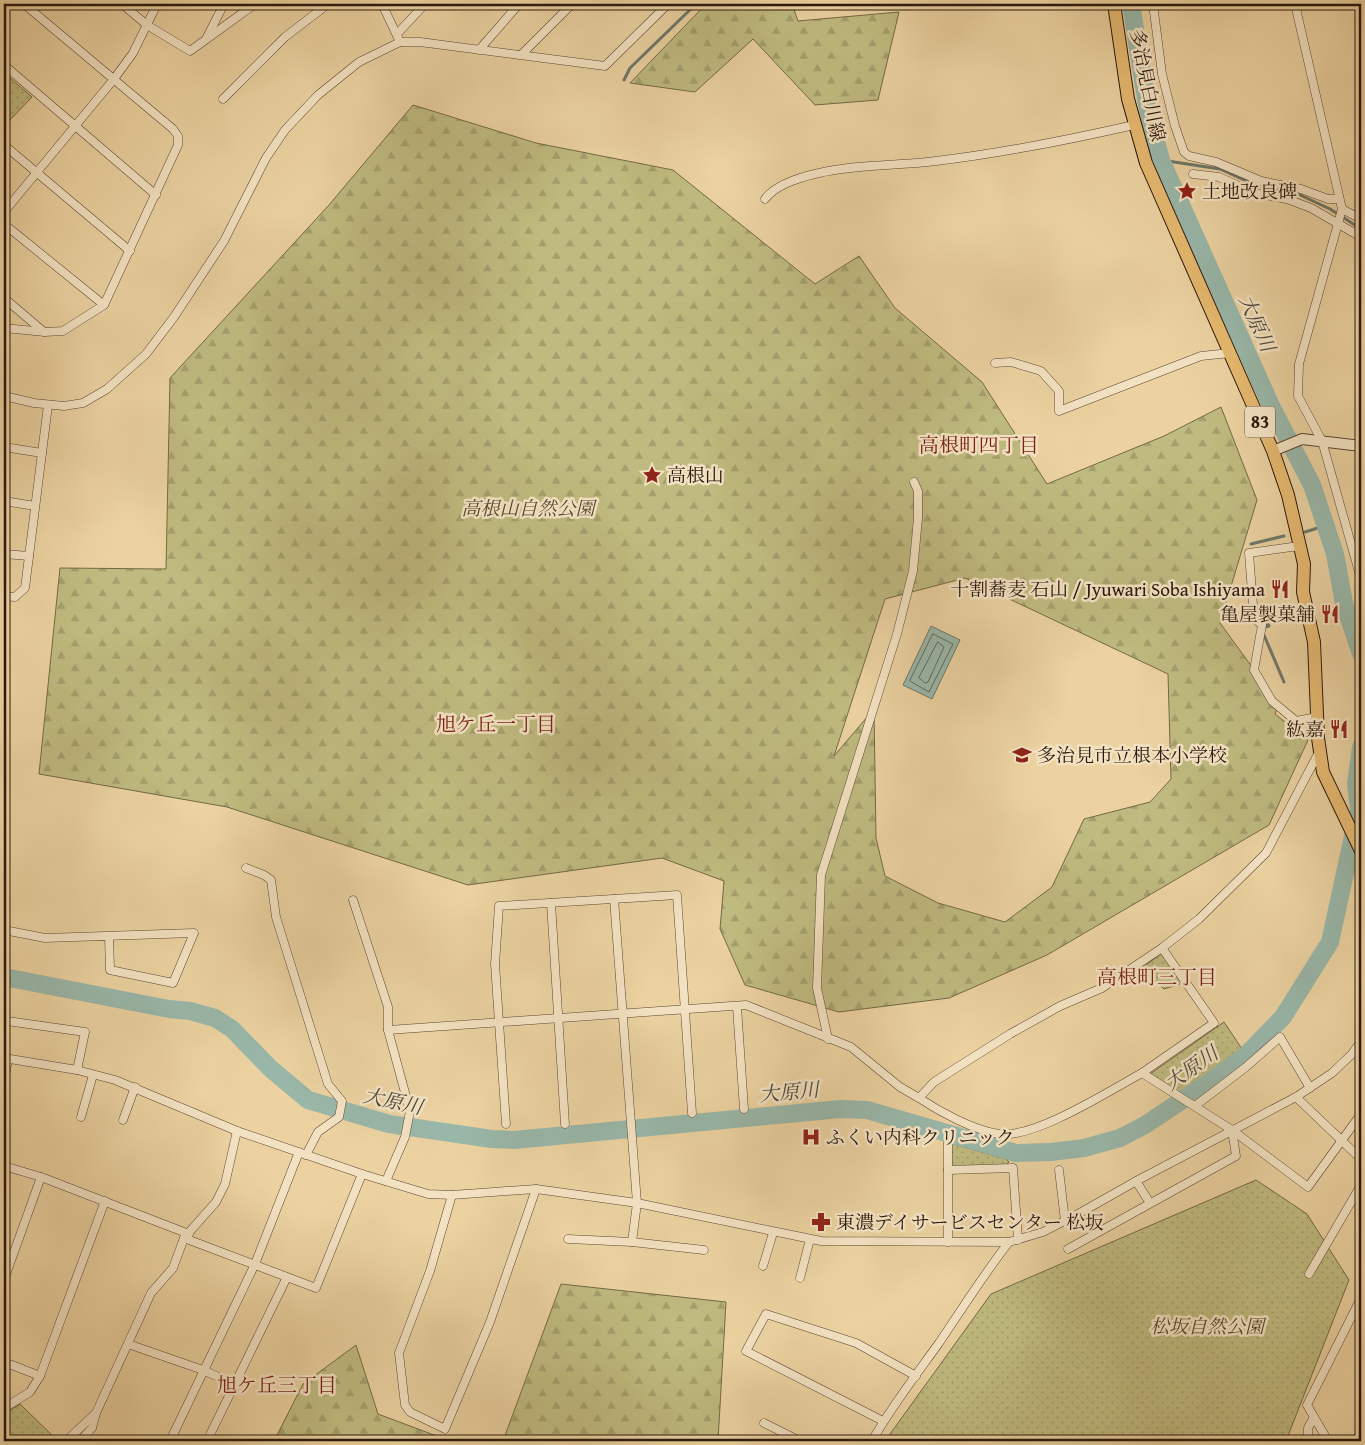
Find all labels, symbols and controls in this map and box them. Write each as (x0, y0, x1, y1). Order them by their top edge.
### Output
street label: 多治見白川線 (1123, 26, 1173, 144)
place label: 土地改良碑 (1202, 177, 1297, 205)
place icon: 土地改良碑 (1176, 180, 1198, 202)
water label: 大原川 (1232, 289, 1284, 358)
road number: 83 (1245, 407, 1275, 438)
district label: 高根町四丁目 (919, 430, 1039, 459)
place label: 高根山 (667, 461, 724, 489)
place icon: 高根山 (641, 464, 663, 486)
park label: 高根山自然公園 (461, 494, 597, 522)
place label: 十割蕎麦 石山 / Jyuwari Soba Ishiyama (950, 575, 1265, 603)
restaurant icon: 十割蕎麦 石山 / Jyuwari Soba Ishiyama (1269, 578, 1291, 600)
place label: 亀屋製菓舗 (1220, 600, 1315, 628)
restaurant icon: 亀屋製菓舗 (1319, 603, 1341, 625)
district label: 旭ケ丘一丁目 (436, 709, 556, 738)
place label: 紘嘉 (1286, 715, 1324, 743)
restaurant icon: 紘嘉 (1328, 718, 1350, 740)
place label: 多治見市立根本小学校 (1037, 741, 1227, 769)
school or university icon: 多治見市立根本小学校 (1011, 744, 1033, 766)
district label: 高根町三丁目 (1097, 962, 1217, 991)
water label: 大原川 (1158, 1037, 1225, 1097)
water label: 大原川 (758, 1074, 822, 1109)
water label: 大原川 (361, 1080, 427, 1121)
place label: ふくい内科クリニック (826, 1123, 1015, 1151)
hospital icon: ふくい内科クリニック (800, 1126, 822, 1148)
place label: 東濃デイサービスセンター 松坂 (836, 1208, 1104, 1236)
pharmacy icon: 東濃デイサービスセンター 松坂 (810, 1211, 832, 1233)
park label: 松坂自然公園 (1150, 1312, 1267, 1340)
district label: 旭ケ丘三丁目 (217, 1370, 337, 1399)

